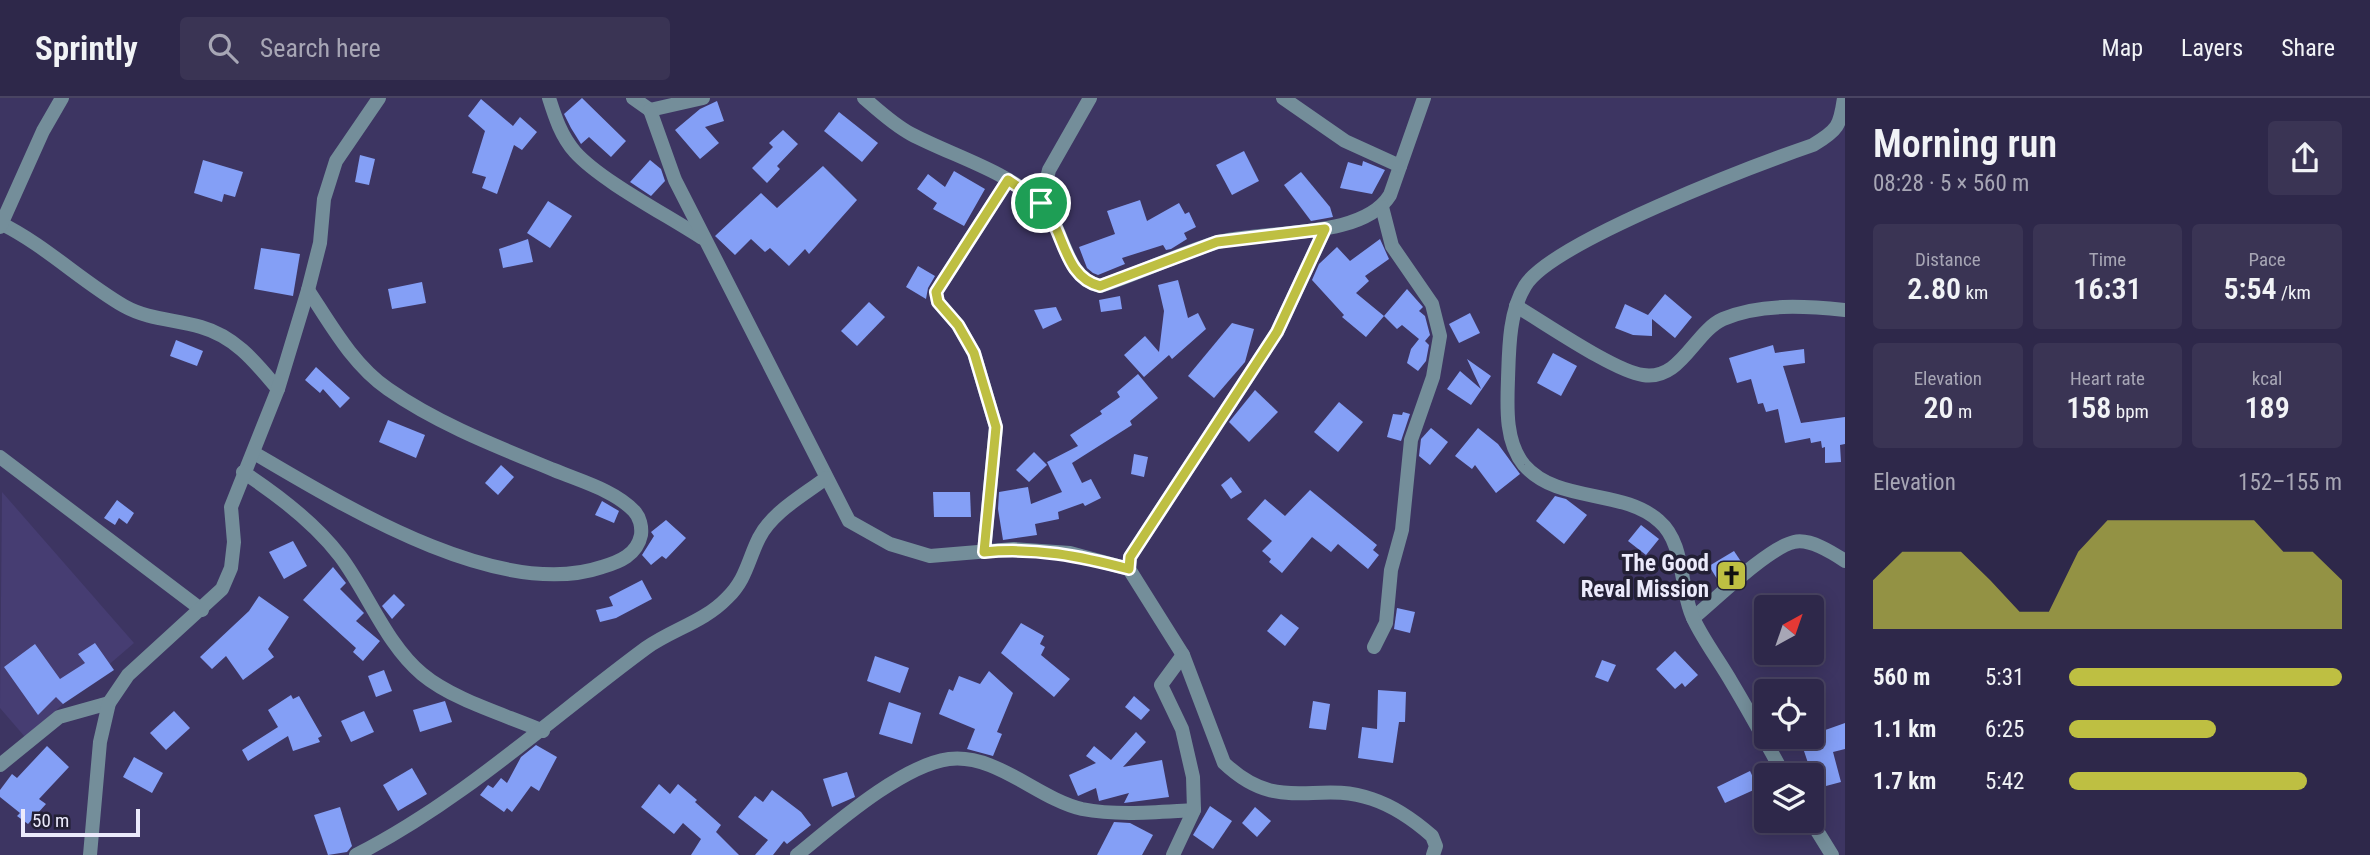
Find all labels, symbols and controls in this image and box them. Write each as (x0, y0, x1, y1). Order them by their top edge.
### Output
search box (180, 17, 670, 80)
text: Sprintly (35, 29, 138, 68)
icon: search (204, 29, 242, 67)
text: Search here (260, 33, 381, 63)
text: Map (2102, 34, 2143, 62)
text: Layers (2181, 34, 2243, 62)
text: Share (2281, 34, 2335, 62)
button: share (2268, 121, 2342, 195)
text: Morning run (1873, 122, 2057, 166)
text: 08:28 · 5 × 560 m (1873, 170, 2029, 197)
pin (1011, 173, 1071, 233)
icon: arrive (1022, 184, 1060, 222)
text: Distance (1915, 248, 1981, 271)
text: Time (2089, 248, 2126, 271)
text: Pace (2249, 248, 2286, 271)
text: 2.80 (1907, 271, 1961, 306)
text: 16:31 (2073, 271, 2142, 306)
text: 5:54 (2223, 271, 2277, 306)
text: km (1961, 281, 1988, 304)
text: /km (2277, 281, 2311, 304)
text: Elevation (1914, 367, 1982, 390)
text: Heart rate (2070, 367, 2145, 390)
text: kcal (2252, 367, 2282, 390)
text: 20 (1923, 390, 1954, 425)
text: 158 (2066, 390, 2111, 425)
text: 189 (2245, 390, 2290, 425)
text: m (1954, 400, 1972, 423)
text: bpm (2111, 400, 2149, 423)
text: Elevation (1873, 469, 1956, 496)
text: 152–155 m (2238, 469, 2342, 496)
place label: The Good Reval Mission (1581, 550, 1709, 603)
church icon: The Good Reval Mission (1715, 559, 1749, 593)
north arrow (1754, 595, 1824, 665)
map controls (1754, 595, 1824, 833)
text: 560 m (1873, 664, 1930, 691)
text: 5:31 (1985, 664, 2024, 691)
button: locate (1754, 679, 1824, 749)
text: 1.1 km (1873, 716, 1936, 743)
text: 6:25 (1985, 716, 2024, 743)
button: layers (1754, 763, 1824, 833)
text: 1.7 km (1873, 768, 1936, 795)
text: 5:42 (1985, 768, 2024, 795)
scale bar (21, 806, 140, 838)
text: 50 m (32, 809, 69, 832)

